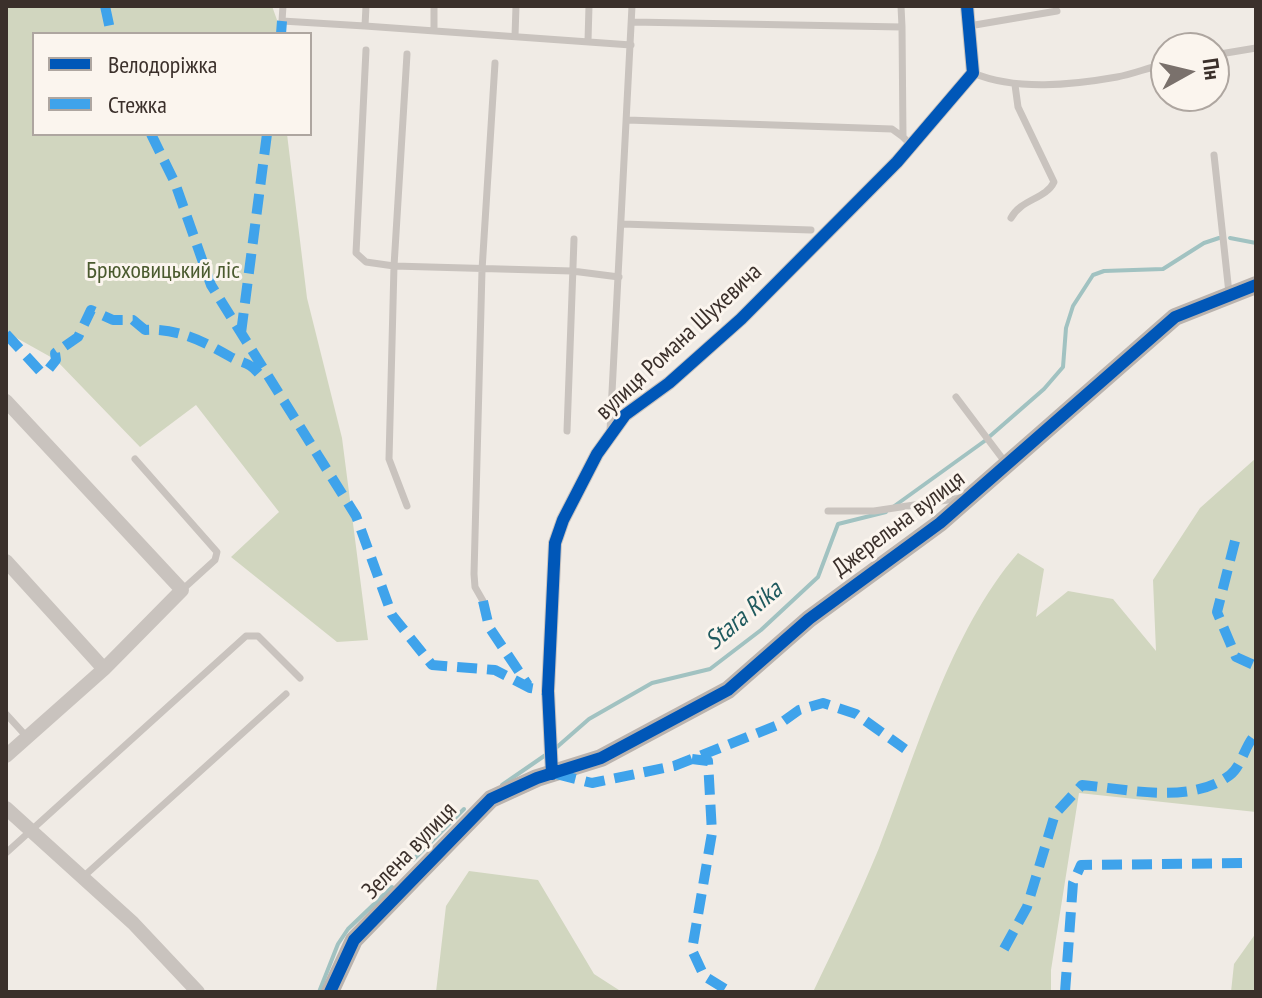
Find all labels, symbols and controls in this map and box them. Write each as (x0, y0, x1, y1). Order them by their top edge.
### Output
legend (32, 32, 312, 136)
north arrow (1150, 32, 1230, 112)
text: Велодоріжка (108, 49, 217, 80)
text: Пн (1196, 56, 1227, 81)
text: Стежка (108, 89, 167, 120)
park label: Брюховицький ліс (86, 257, 240, 285)
street label: вулиця Романа Шухевича (590, 258, 768, 426)
street label: Джерельна вулиця (827, 465, 971, 583)
water label: Stara Rika (699, 575, 789, 657)
street label: Зелена вулиця (357, 797, 463, 905)

